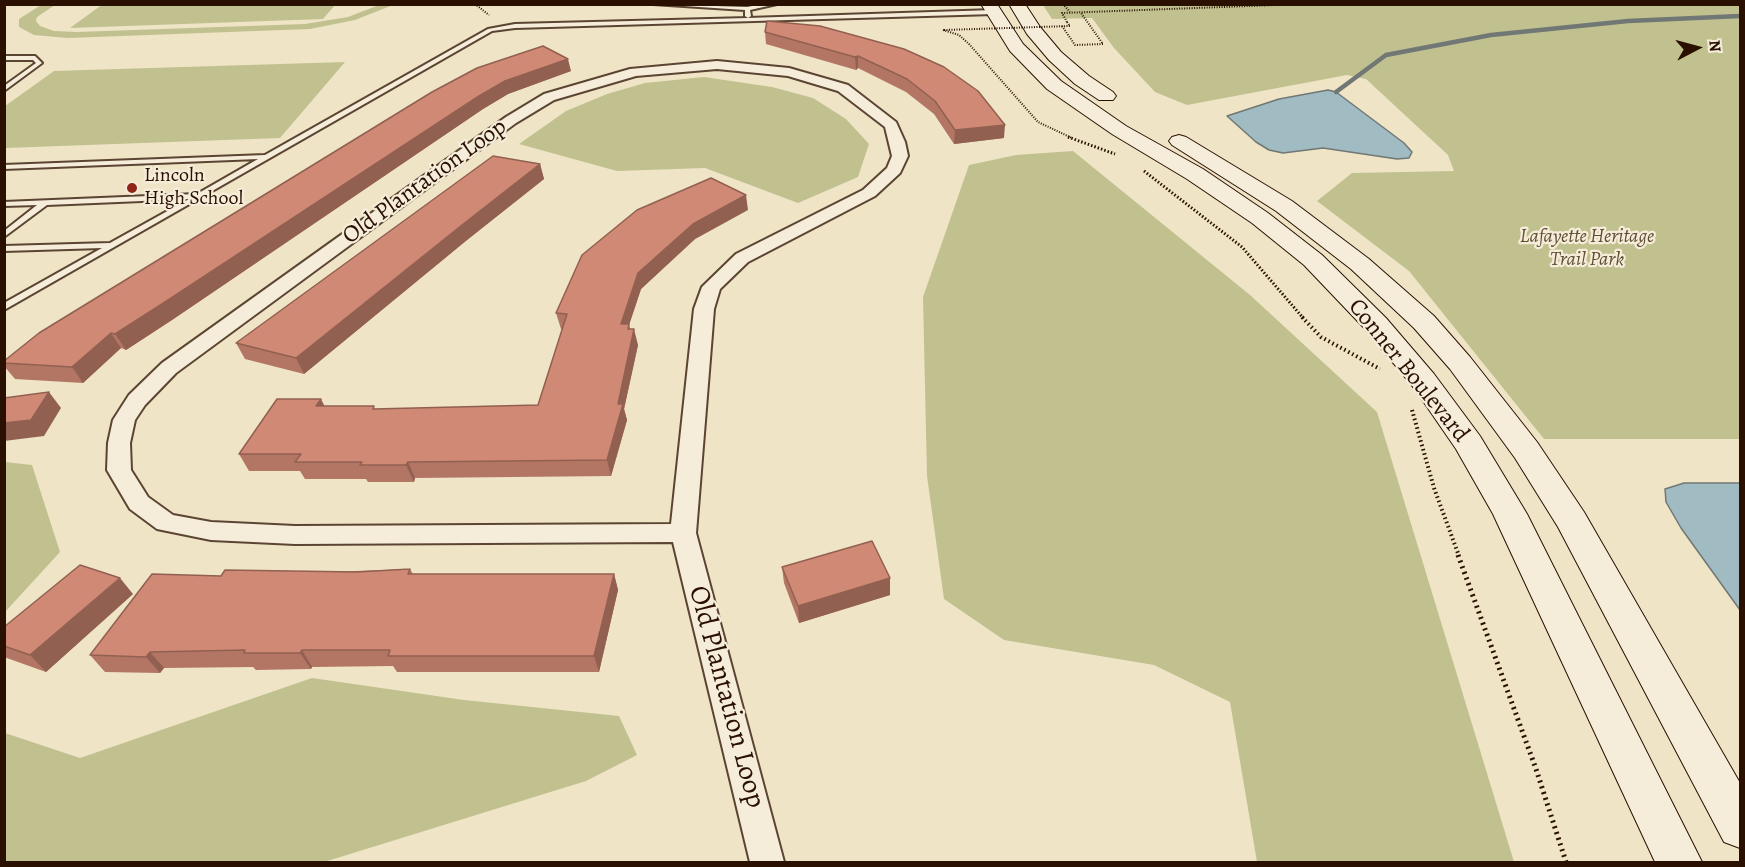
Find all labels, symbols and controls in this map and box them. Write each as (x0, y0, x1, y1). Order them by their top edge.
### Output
north arrow (1667, 18, 1727, 78)
text: N (1703, 39, 1726, 53)
street label: Old Plantation Loop (337, 113, 513, 251)
place label: Lincoln High School (144, 164, 243, 211)
marker: Lincoln High School (125, 181, 139, 195)
park label: Lafayette Heritage Trail Park (1520, 225, 1654, 272)
street label: Conner Boulevard (1341, 293, 1475, 449)
street label: Old Plantation Loop (680, 582, 772, 812)

